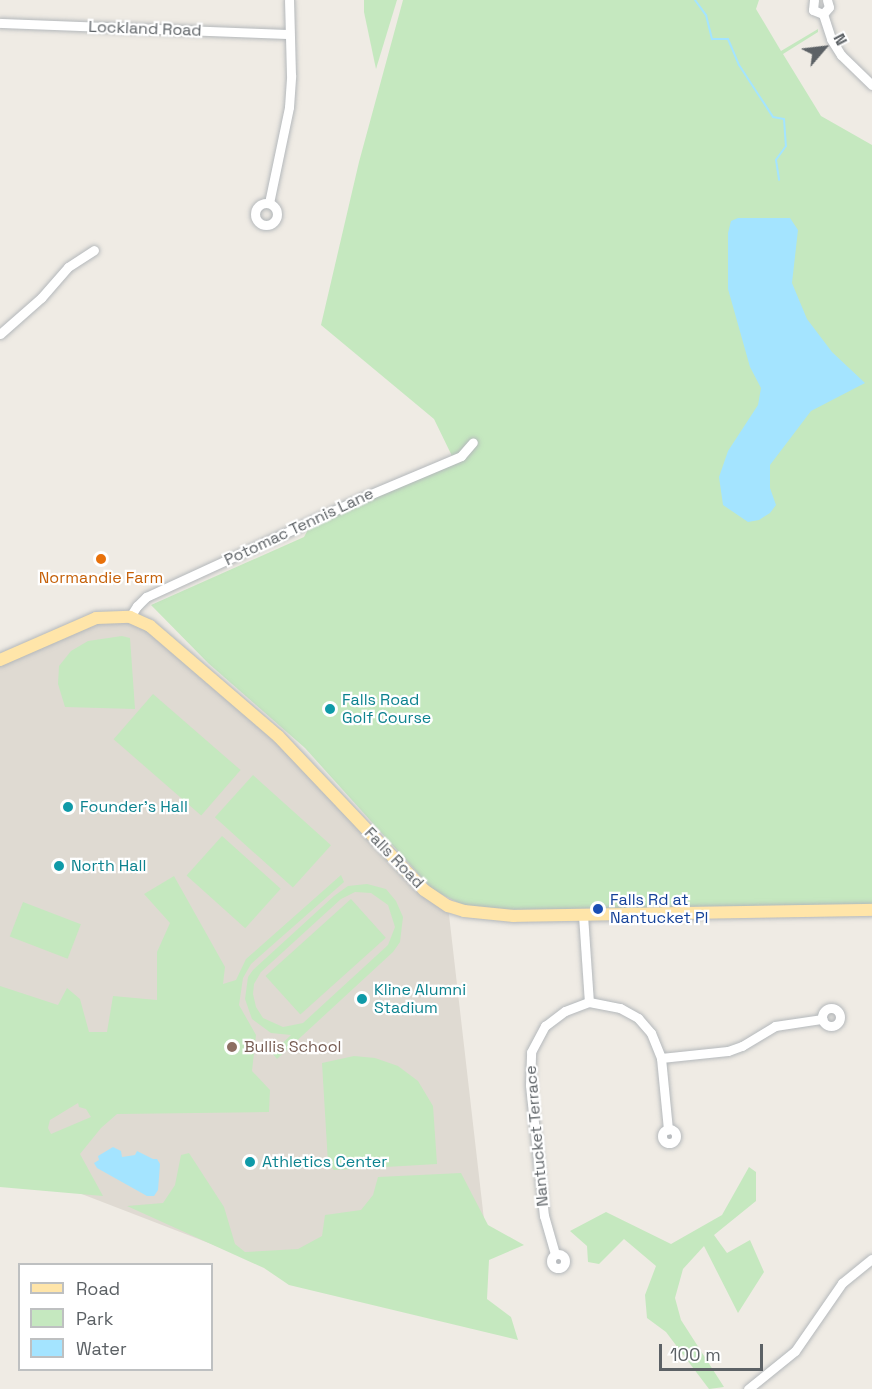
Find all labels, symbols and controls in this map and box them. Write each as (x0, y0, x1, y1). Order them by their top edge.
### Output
street label: Lockland Road (88, 17, 202, 41)
north arrow (794, 18, 854, 78)
text: N (829, 30, 852, 49)
street label: Potomac Tennis Lane (221, 484, 377, 570)
marker: Normandie Farm (94, 552, 108, 566)
place label: Normandie Farm (39, 568, 163, 588)
place label: Falls Road Golf Course (342, 690, 431, 728)
marker: Falls Road Golf Course (323, 702, 337, 716)
place label: Founder's Hall (80, 797, 188, 817)
marker: Founder's Hall (61, 800, 75, 814)
street label: Falls Road (360, 824, 428, 892)
place label: North Hall (71, 856, 146, 876)
marker: North Hall (52, 859, 66, 873)
place label: Falls Rd at Nantucket Pl (610, 890, 708, 928)
marker: Falls Rd at Nantucket Pl (591, 902, 605, 916)
place label: Kline Alumni Stadium (374, 980, 466, 1018)
marker: Kline Alumni Stadium (355, 992, 369, 1006)
place label: Bullis School (244, 1037, 342, 1057)
marker: Bullis School (225, 1040, 239, 1054)
street label: Nantucket Terrace (521, 1064, 553, 1208)
place label: Athletics Center (262, 1152, 387, 1172)
marker: Athletics Center (243, 1155, 257, 1169)
legend (18, 1263, 213, 1371)
text: Road (76, 1277, 120, 1300)
text: Park (76, 1307, 113, 1330)
scale bar (662, 1332, 766, 1370)
text: Water (76, 1337, 127, 1360)
text: 100 m (670, 1343, 721, 1366)

